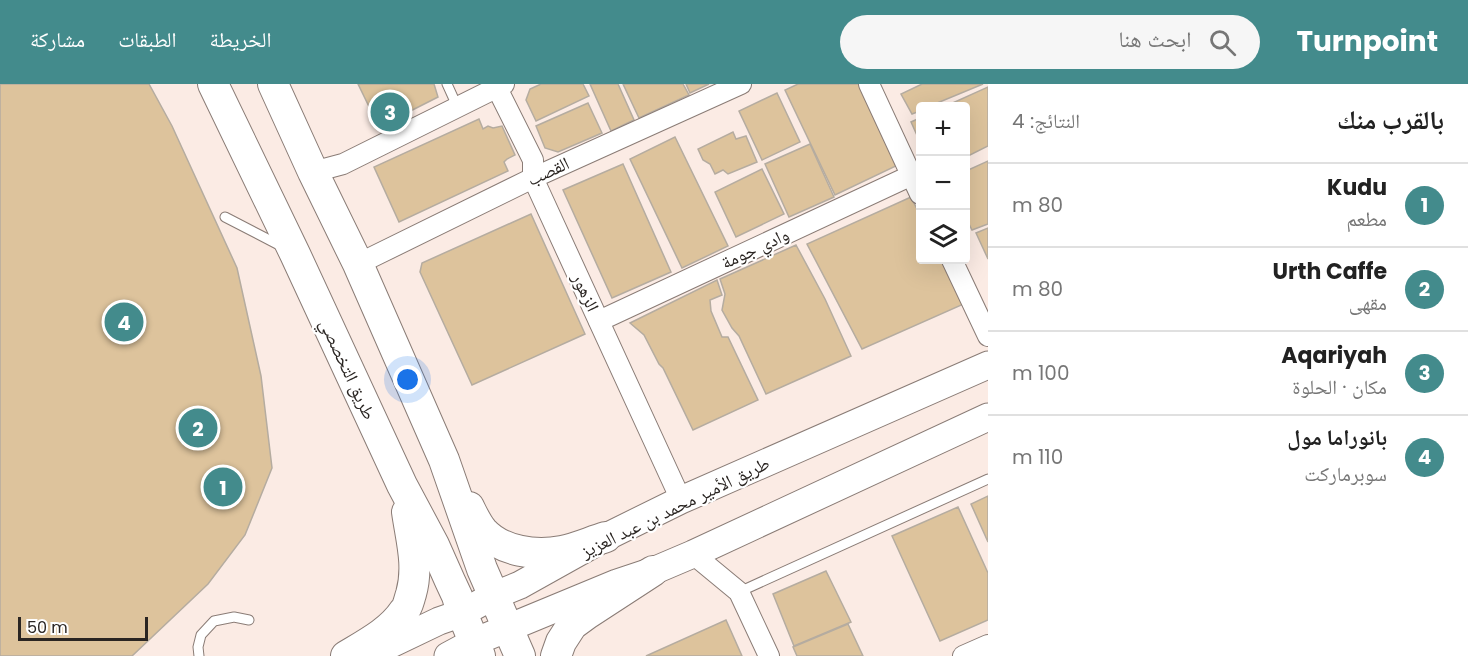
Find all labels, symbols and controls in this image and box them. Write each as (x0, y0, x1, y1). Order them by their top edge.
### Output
search box (840, 15, 1260, 69)
text: Turnpoint (1296, 22, 1438, 61)
text: ابحث هنا (1118, 24, 1191, 55)
text: مشاركة (30, 25, 85, 54)
text: الطبقات (118, 25, 177, 54)
text: الخريطة (210, 25, 271, 54)
icon: search (1206, 26, 1239, 59)
pin: 3 (370, 90, 410, 135)
map controls (916, 102, 970, 264)
button: + (916, 102, 970, 156)
text: بالقرب منك (1337, 102, 1444, 138)
text: النتائج: 4 (1012, 107, 1080, 135)
street label: القصب (523, 150, 573, 192)
button: − (916, 156, 970, 210)
text: Kudu (1327, 172, 1387, 203)
text: 80 m (1012, 191, 1063, 219)
text: 1 (1421, 191, 1428, 219)
text: مطعم (1346, 205, 1387, 233)
button: layers (916, 210, 970, 264)
street label: وادي جومة (717, 221, 794, 277)
text: Urth Caffe (1273, 256, 1387, 287)
street label: الزهور (566, 268, 606, 315)
text: 80 m (1012, 275, 1063, 303)
text: 2 (1419, 275, 1430, 303)
text: مقهى (1349, 289, 1387, 317)
pin: 4 (104, 300, 144, 344)
street label: طريق التخصصي (311, 314, 382, 425)
text: Aqariyah (1281, 340, 1387, 371)
text: 100 m (1012, 359, 1069, 387)
text: 3 (1418, 359, 1431, 387)
your location (393, 365, 422, 394)
text: مكان · الحلوة (1292, 373, 1387, 401)
pin: 2 (178, 406, 218, 450)
text: بانوراما مول (1287, 422, 1387, 453)
text: 110 m (1012, 443, 1063, 471)
text: 4 (1418, 443, 1431, 471)
street label: طريق الأمير محمد بن عبد العزيز (575, 450, 774, 564)
text: سوبرماركت (1304, 460, 1387, 488)
pin: 1 (204, 464, 242, 510)
scale bar (18, 614, 148, 642)
text: 50 m (27, 616, 68, 639)

